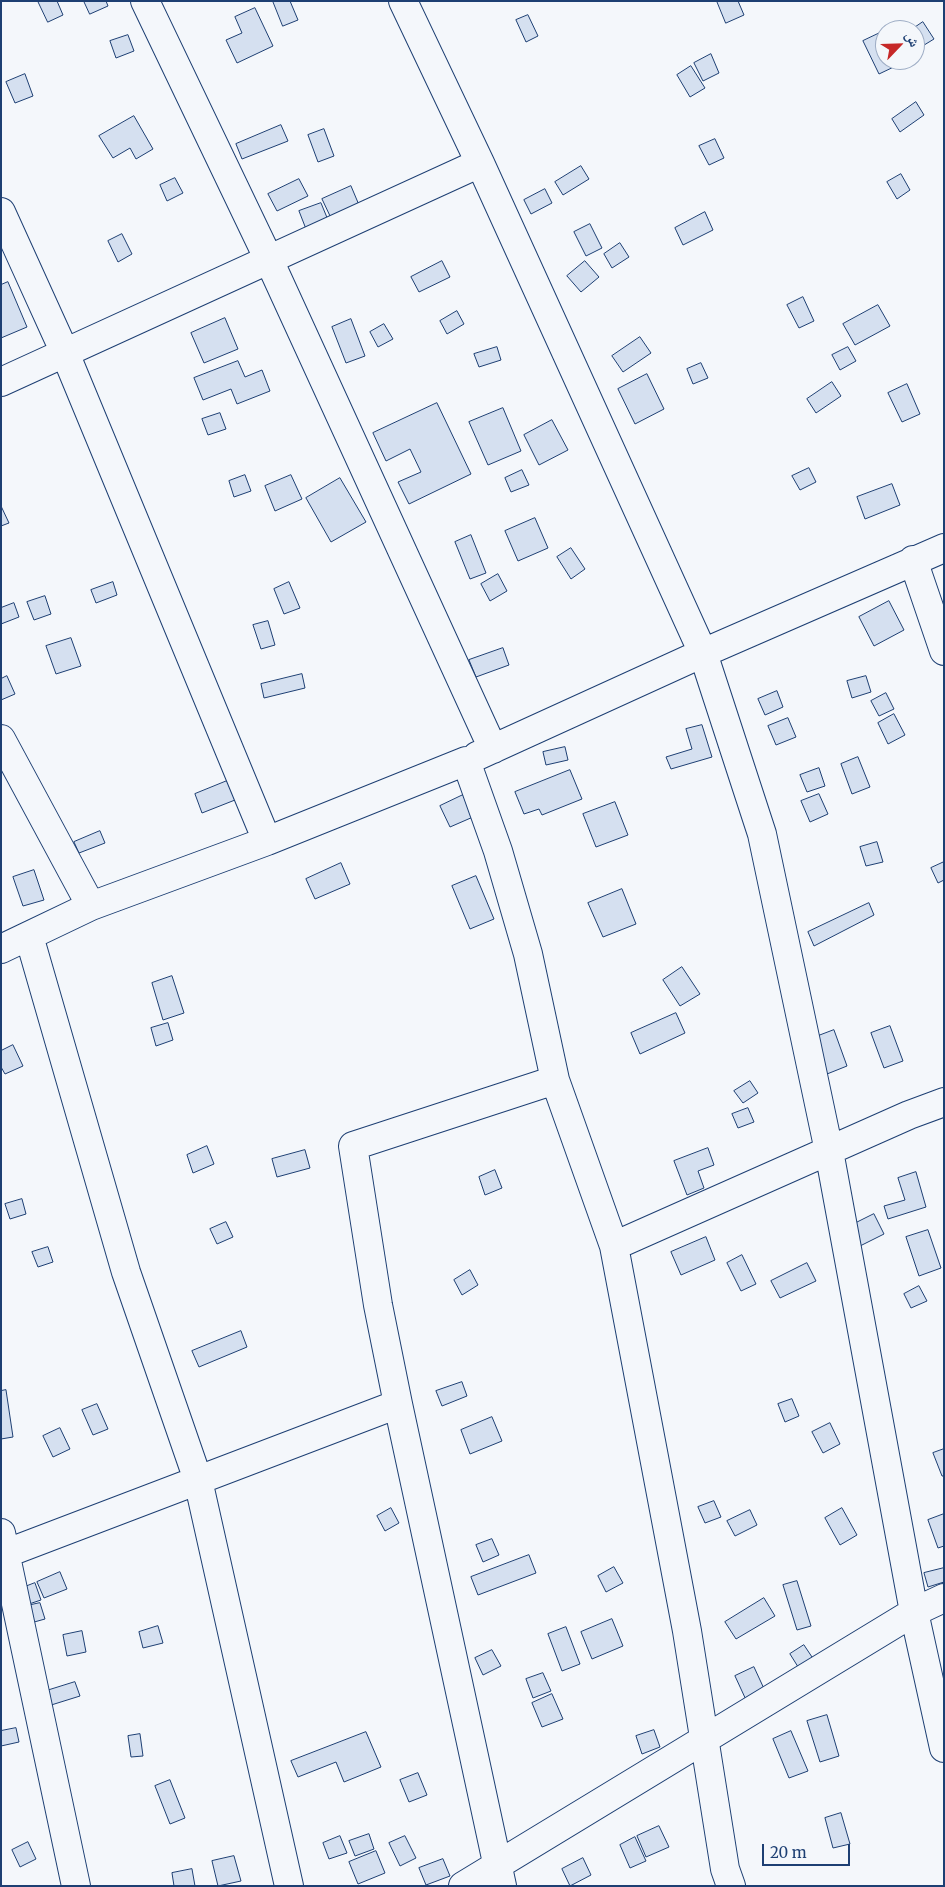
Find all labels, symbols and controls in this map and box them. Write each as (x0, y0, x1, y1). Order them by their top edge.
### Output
north arrow (875, 20, 925, 70)
text: ش (902, 29, 924, 50)
scale bar (765, 1834, 852, 1866)
text: 20 m (770, 1843, 807, 1862)

